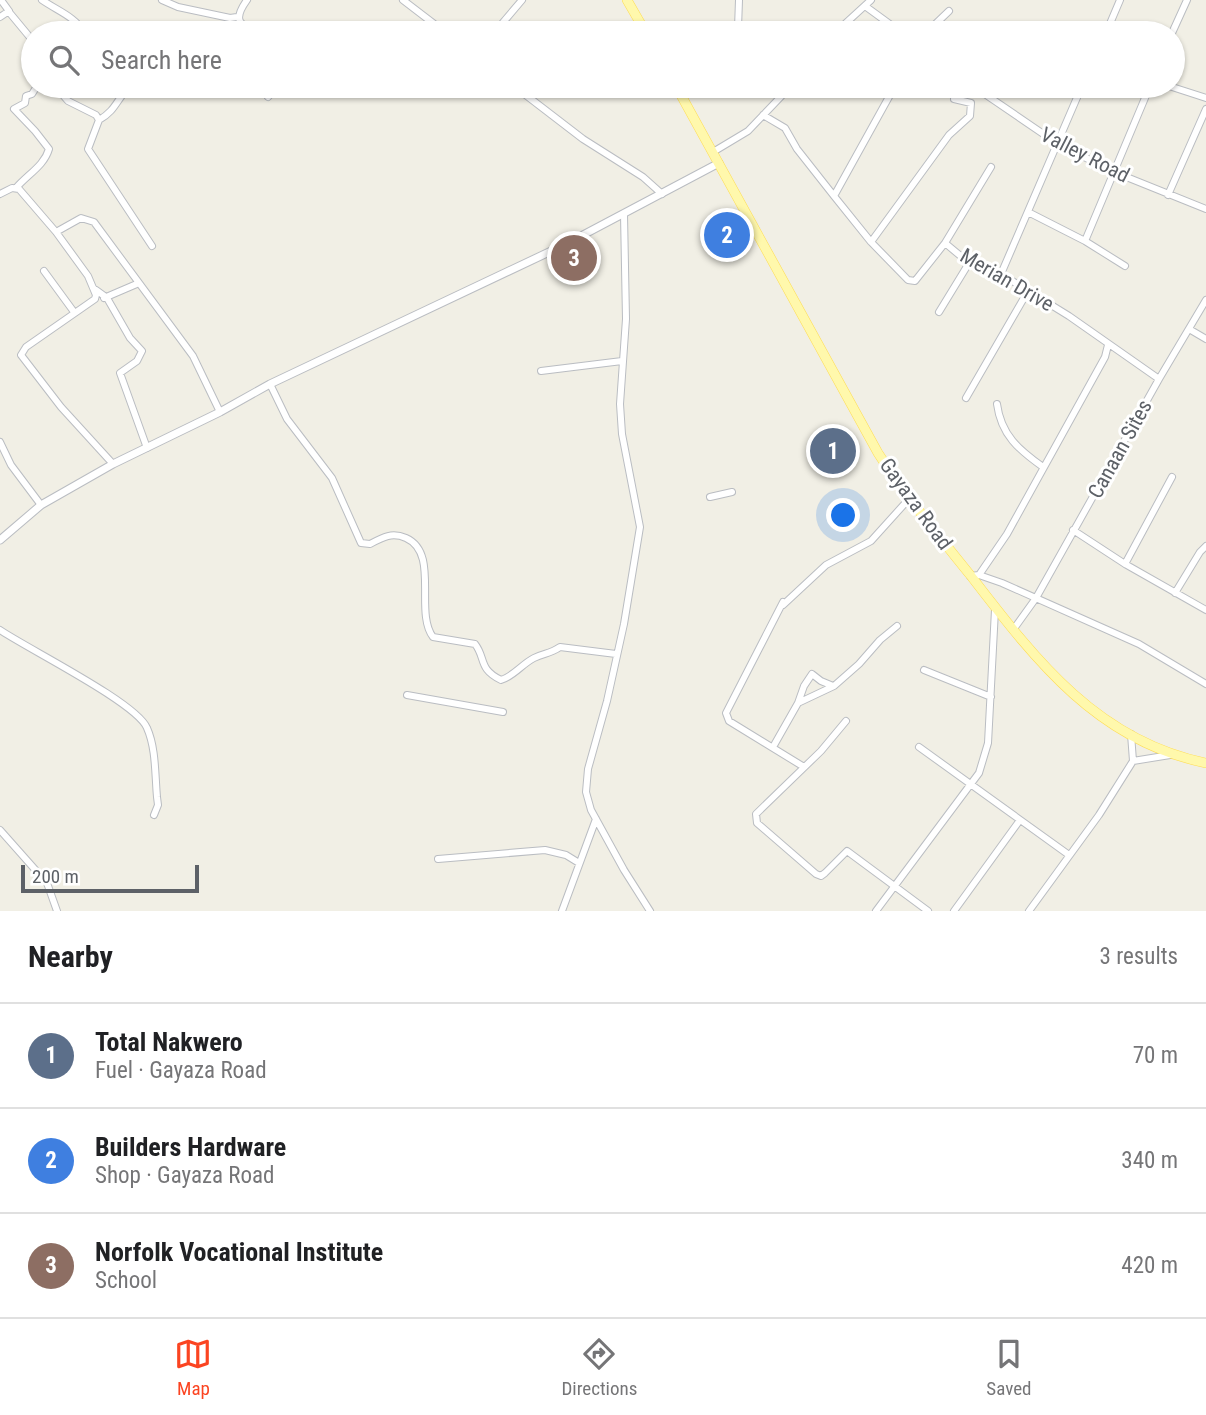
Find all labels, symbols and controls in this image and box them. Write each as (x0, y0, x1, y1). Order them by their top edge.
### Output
search box (21, 21, 1185, 98)
icon: search (45, 41, 83, 79)
text: Search here (101, 45, 222, 75)
street label: Valley Road (1037, 122, 1133, 188)
pin: 2 (704, 209, 750, 261)
pin: 3 (551, 232, 597, 284)
street label: Merian Drive (956, 244, 1058, 316)
street label: Canaan Sites (1083, 396, 1157, 502)
pin: 1 (810, 425, 856, 477)
street label: Gayaza Road (875, 454, 957, 554)
your location (826, 498, 860, 532)
scale bar (21, 862, 200, 894)
text: 200 m (32, 865, 79, 888)
text: Nearby (28, 939, 113, 974)
text: 3 results (1100, 943, 1178, 970)
text: Total Nakwero (95, 1027, 243, 1057)
text: 1 (45, 1042, 57, 1069)
text: 70 m (1133, 1042, 1178, 1069)
text: Fuel · Gayaza Road (95, 1057, 267, 1084)
text: Builders Hardware (95, 1132, 286, 1162)
text: 2 (45, 1147, 57, 1174)
text: 340 m (1121, 1147, 1178, 1174)
text: Shop · Gayaza Road (95, 1162, 275, 1189)
text: Norfolk Vocational Institute (95, 1237, 383, 1267)
text: 3 (45, 1252, 57, 1279)
text: 420 m (1121, 1252, 1178, 1279)
text: School (95, 1267, 157, 1294)
tab: Map (174, 1335, 212, 1400)
tab: Directions (561, 1335, 637, 1400)
tab: Saved (986, 1335, 1032, 1400)

